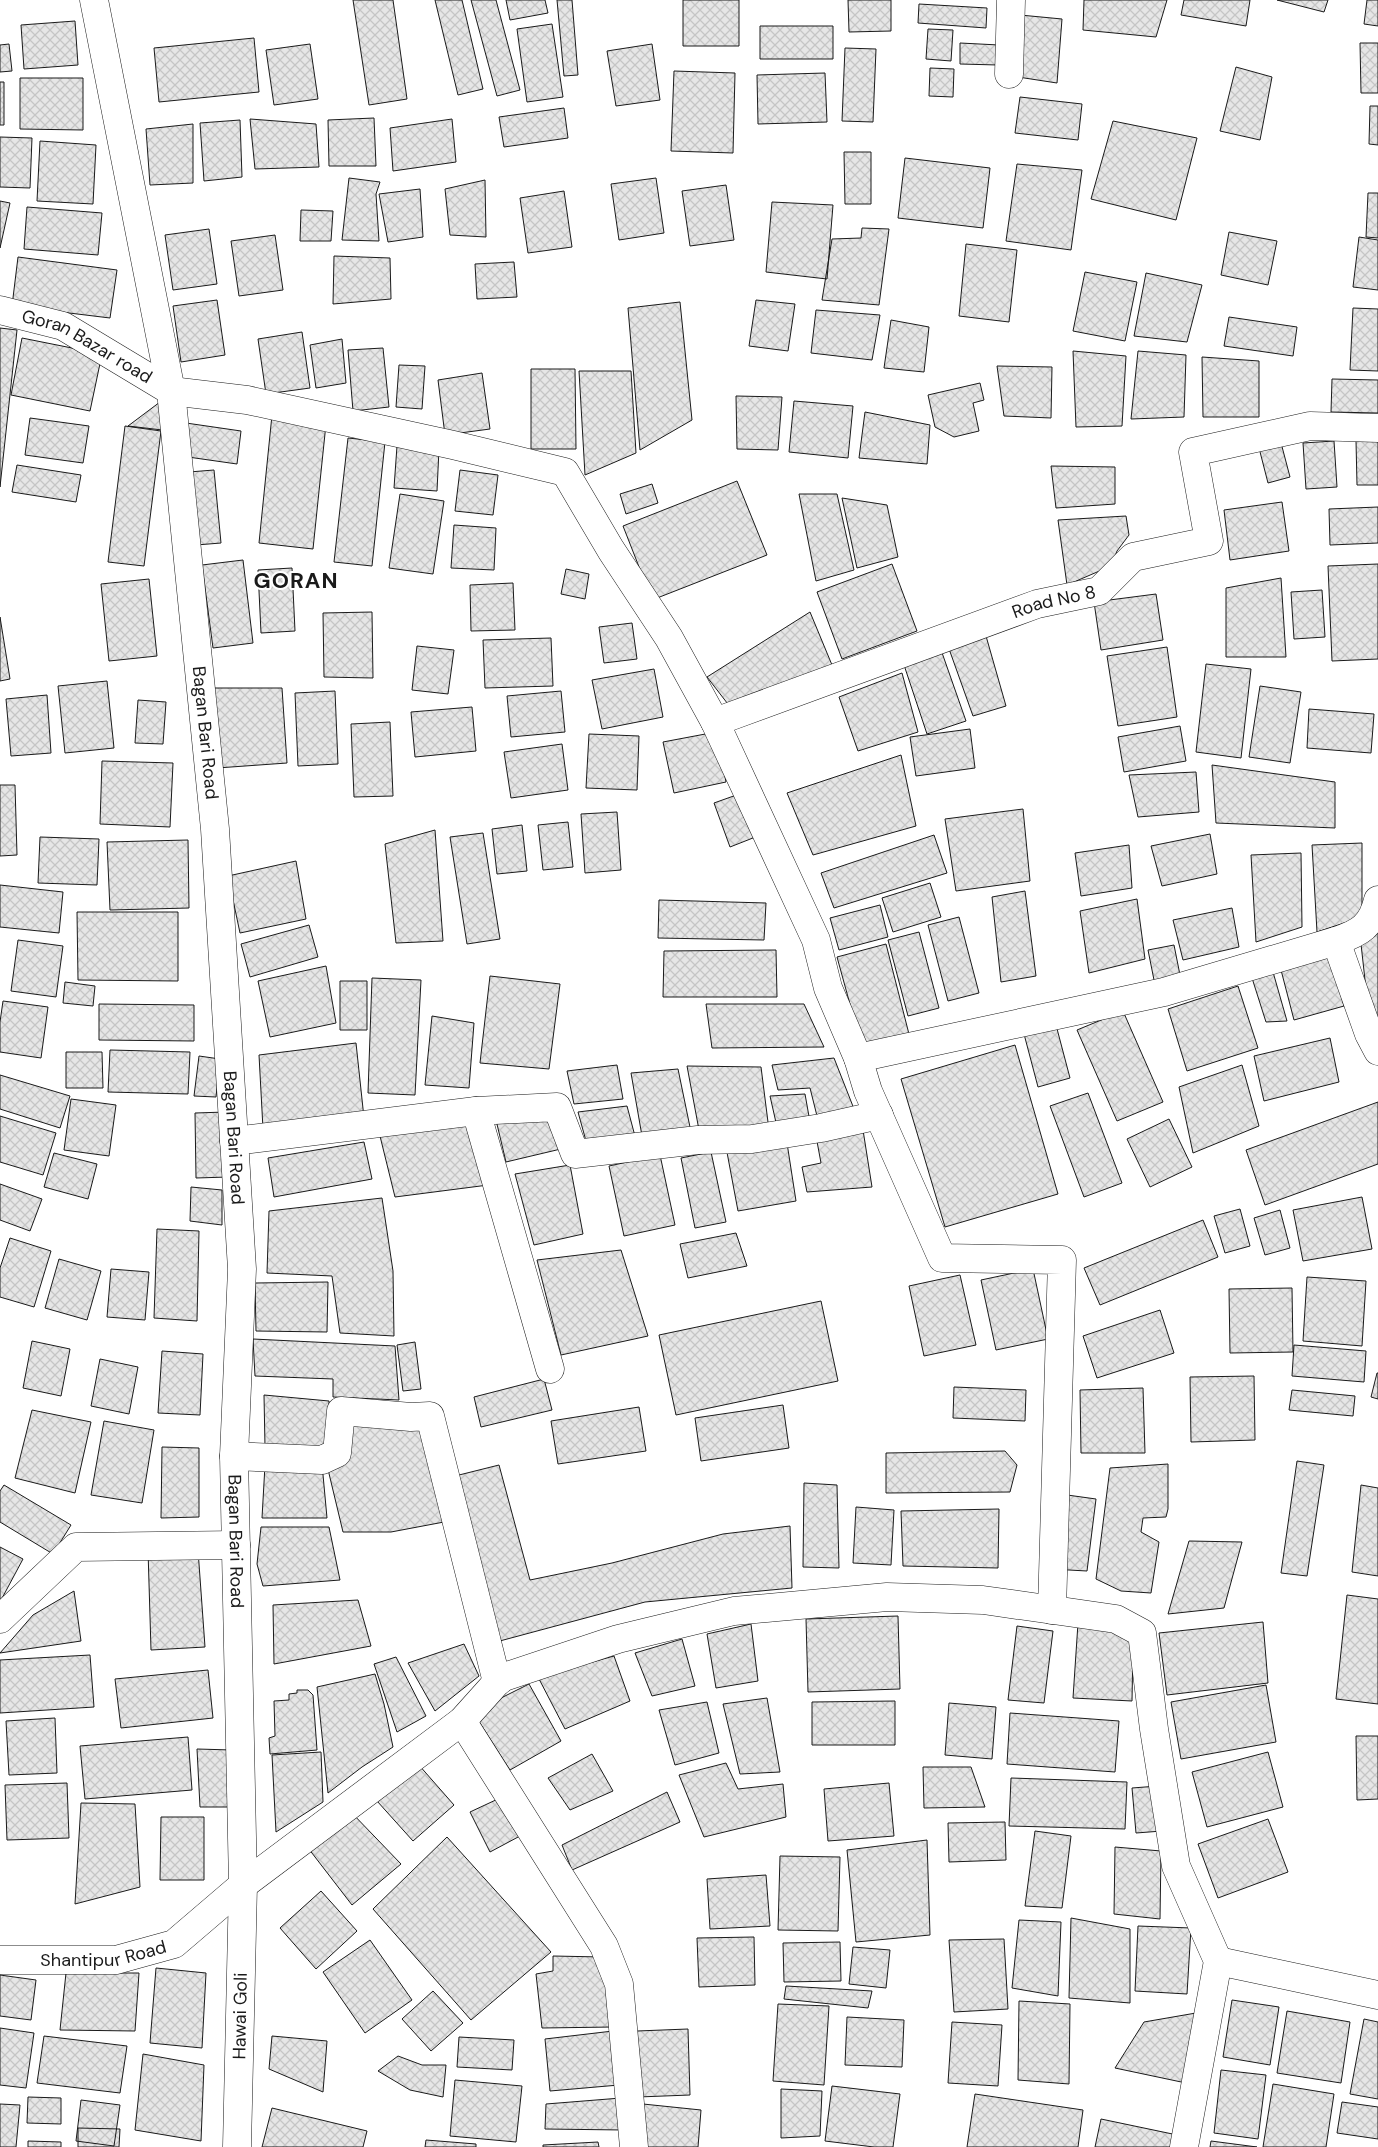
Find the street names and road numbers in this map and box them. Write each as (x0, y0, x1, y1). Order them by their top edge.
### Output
street label: Goran Bazar road (19, 304, 157, 389)
street label: Road No 8 (1009, 580, 1098, 624)
street label: Bagan Bari Road (187, 665, 224, 801)
street label: Bagan Bari Road (218, 1070, 250, 1205)
street label: Bagan Bari Road (222, 1474, 249, 1609)
street label: Shantipur Road (40, 1935, 169, 1972)
street label: Hawai Goli (227, 1972, 253, 2060)

